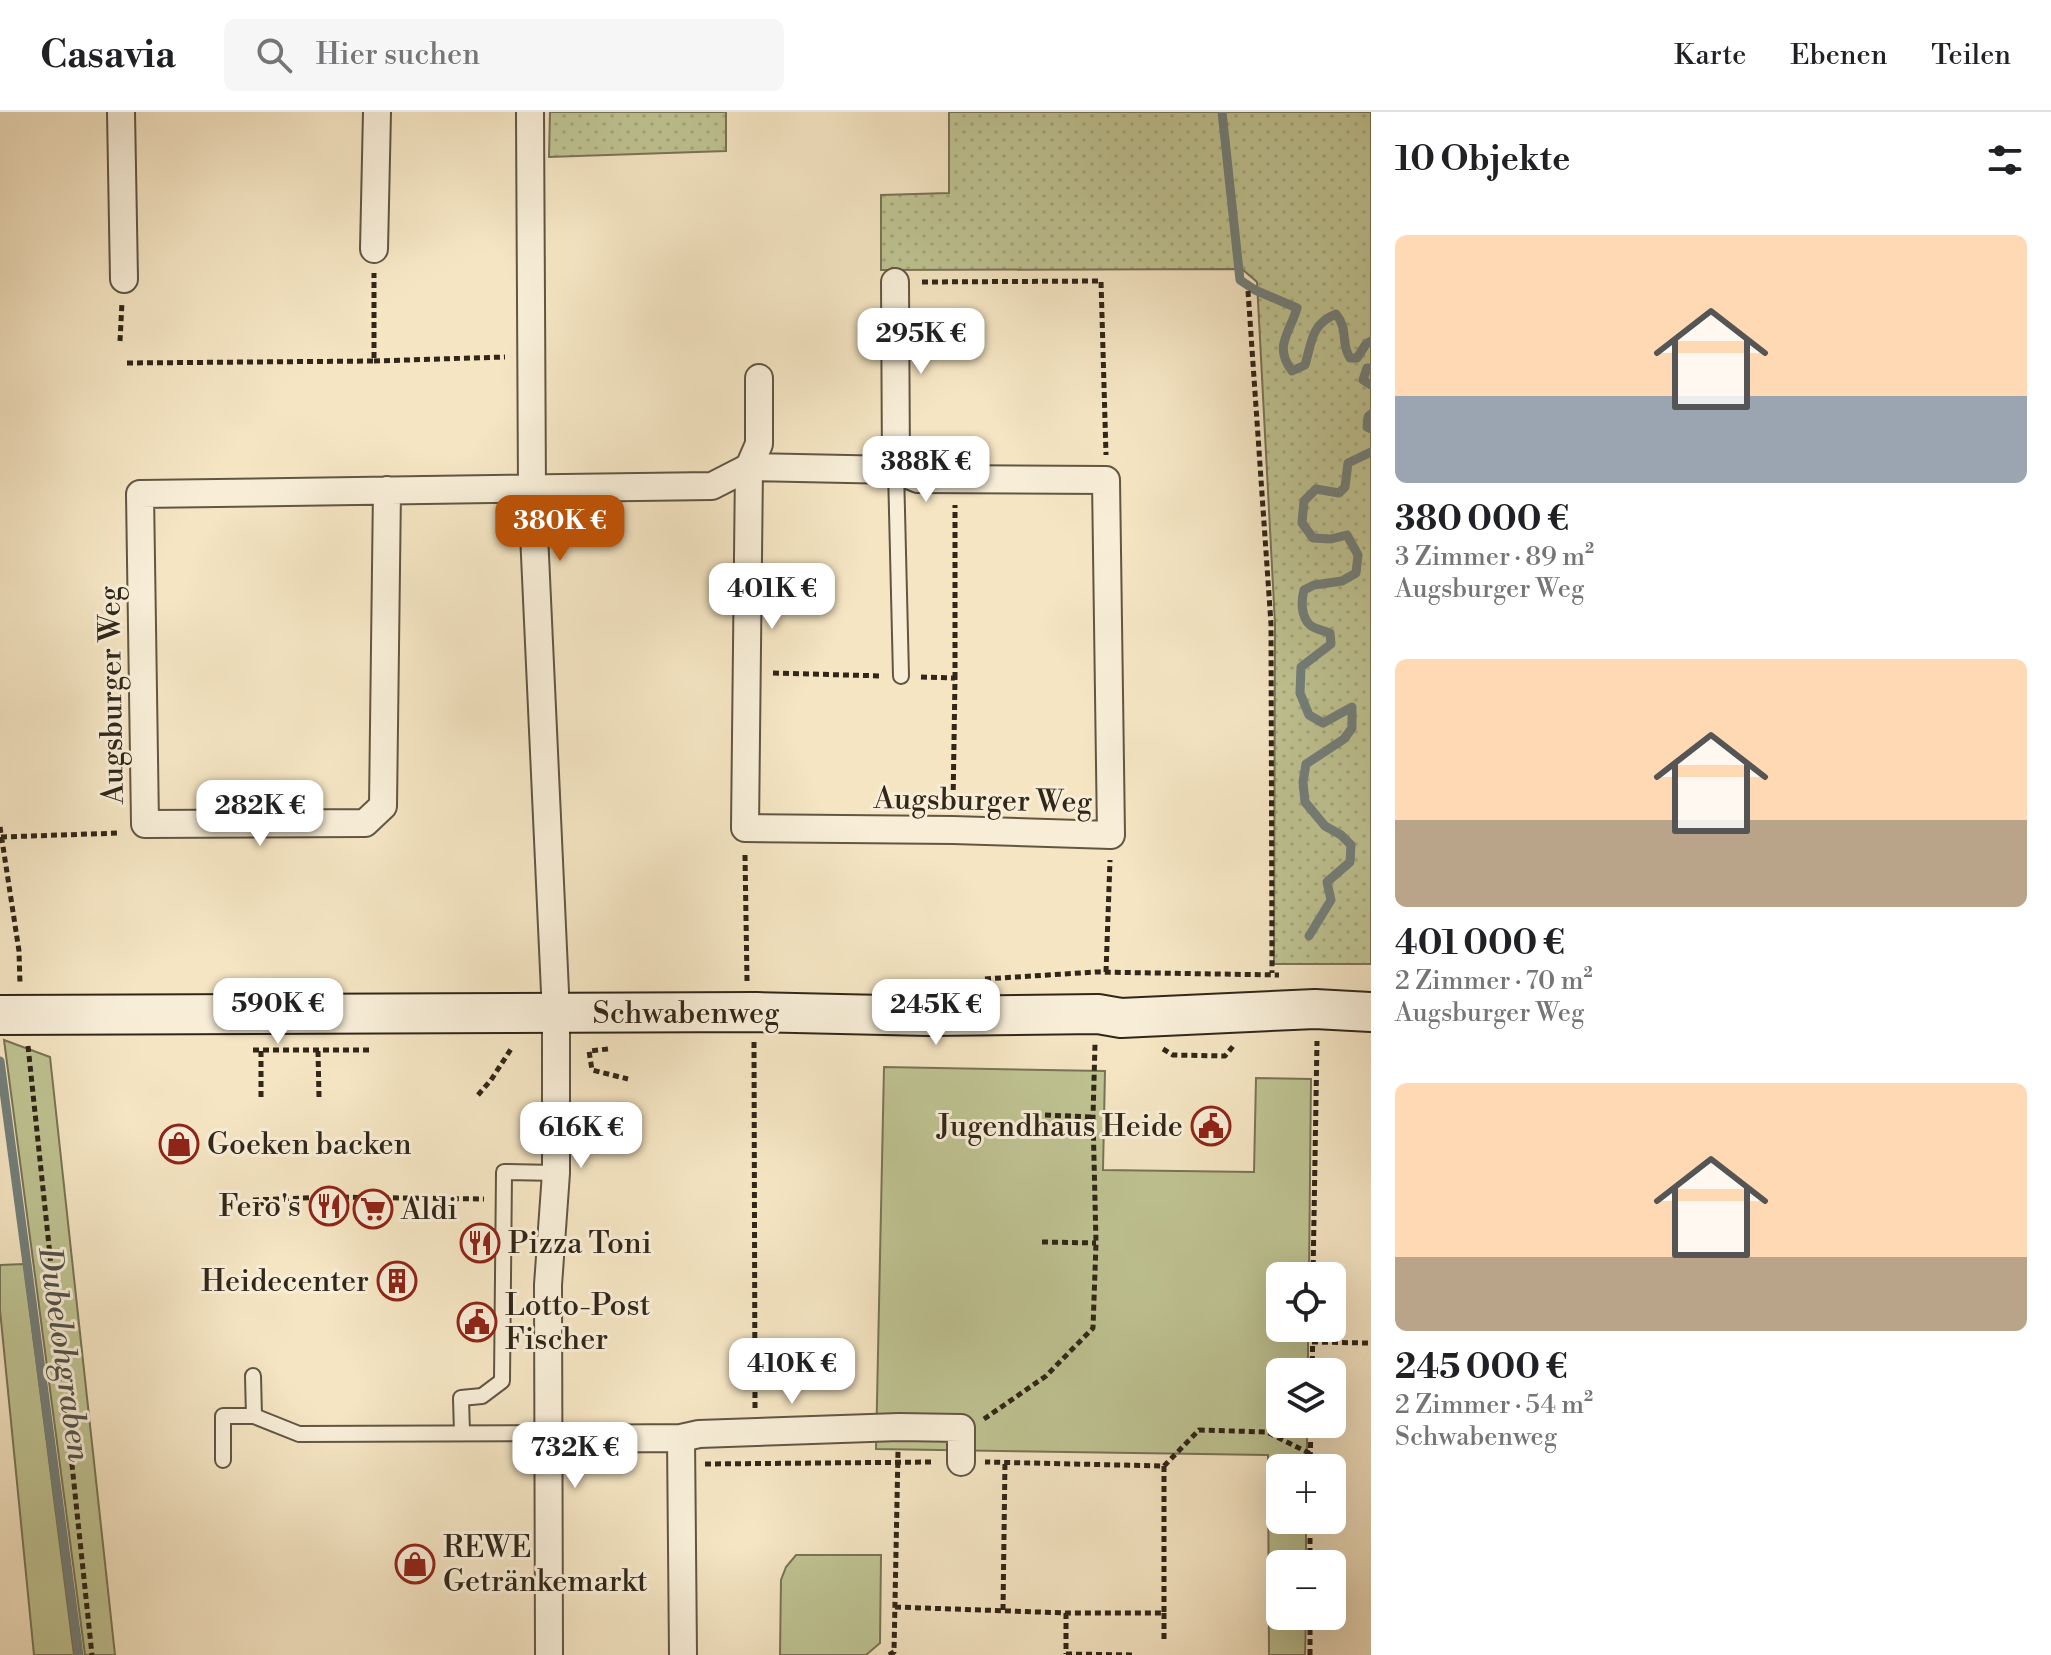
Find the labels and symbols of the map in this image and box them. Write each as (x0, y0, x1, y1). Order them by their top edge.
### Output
pin: 295K € (856, 308, 986, 376)
pin: 388K € (861, 436, 991, 504)
pin: 380K € (495, 495, 625, 563)
pin: 401K € (707, 563, 837, 631)
street label: Augsburger Weg (91, 585, 133, 806)
pin: 282K € (195, 780, 325, 848)
street label: Augsburger Weg (872, 780, 1093, 822)
pin: 590K € (213, 978, 343, 1046)
pin: 245K € (871, 979, 1001, 1047)
street label: Schwabenweg (592, 995, 780, 1033)
pin: 616K € (516, 1102, 646, 1170)
public building icon: Jugendhaus Heide (1190, 1105, 1232, 1147)
place label: Jugendhaus Heide (936, 1108, 1183, 1146)
shop icon: Goeken backen (158, 1123, 200, 1165)
place label: Goeken backen (207, 1126, 412, 1164)
restaurant icon: Fero's (308, 1185, 350, 1227)
place label: Fero's (219, 1188, 301, 1226)
supermarket icon: Aldi (352, 1188, 394, 1230)
place label: Aldi (400, 1191, 457, 1229)
restaurant icon: Pizza Toni (459, 1222, 501, 1264)
place label: Pizza Toni (508, 1225, 652, 1263)
water label: Dubelohgraben (29, 1243, 99, 1465)
building icon: Heidecenter (376, 1260, 418, 1302)
place label: Heidecenter (201, 1263, 369, 1301)
place label: Lotto-Post Fischer (505, 1287, 651, 1359)
public building icon: Lotto-Post Fischer (456, 1301, 498, 1343)
pin: 410K € (727, 1338, 857, 1406)
pin: 732K € (510, 1422, 640, 1490)
place label: REWE Getränkemarkt (443, 1529, 648, 1601)
shop icon: REWE Getränkemarkt (394, 1543, 436, 1585)

